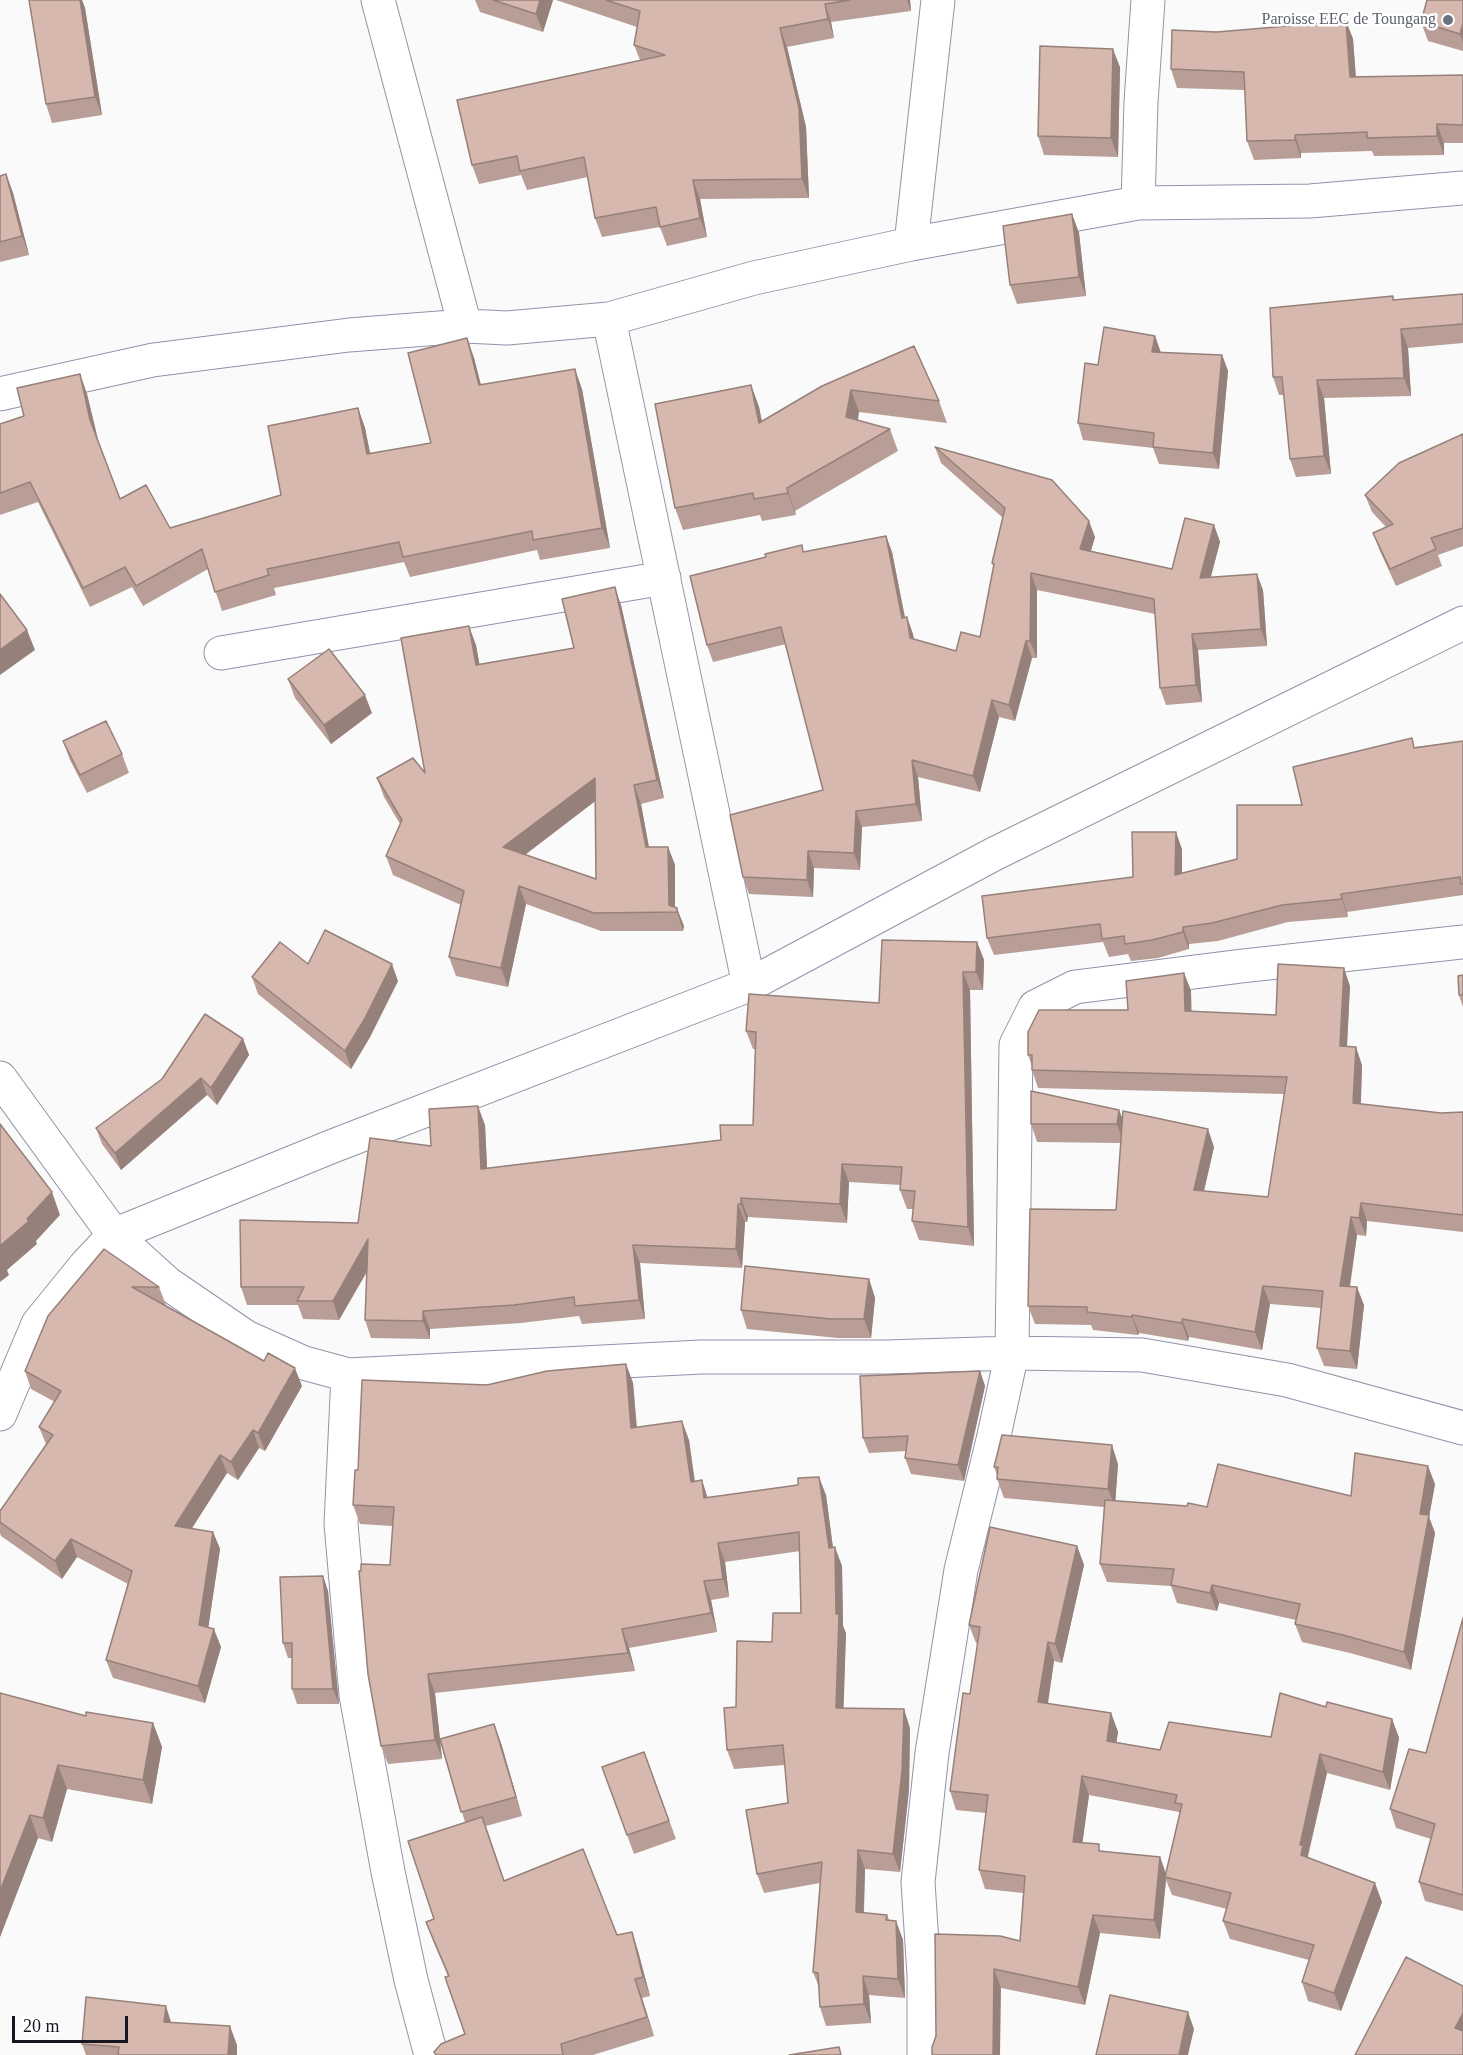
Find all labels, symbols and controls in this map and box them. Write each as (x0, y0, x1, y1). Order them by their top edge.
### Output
place label: Paroisse EEC de Toungang (1262, 10, 1436, 30)
marker: Paroisse EEC de Toungang (1441, 13, 1455, 27)
scale bar (15, 2004, 130, 2042)
text: 20 m (23, 2016, 60, 2036)

